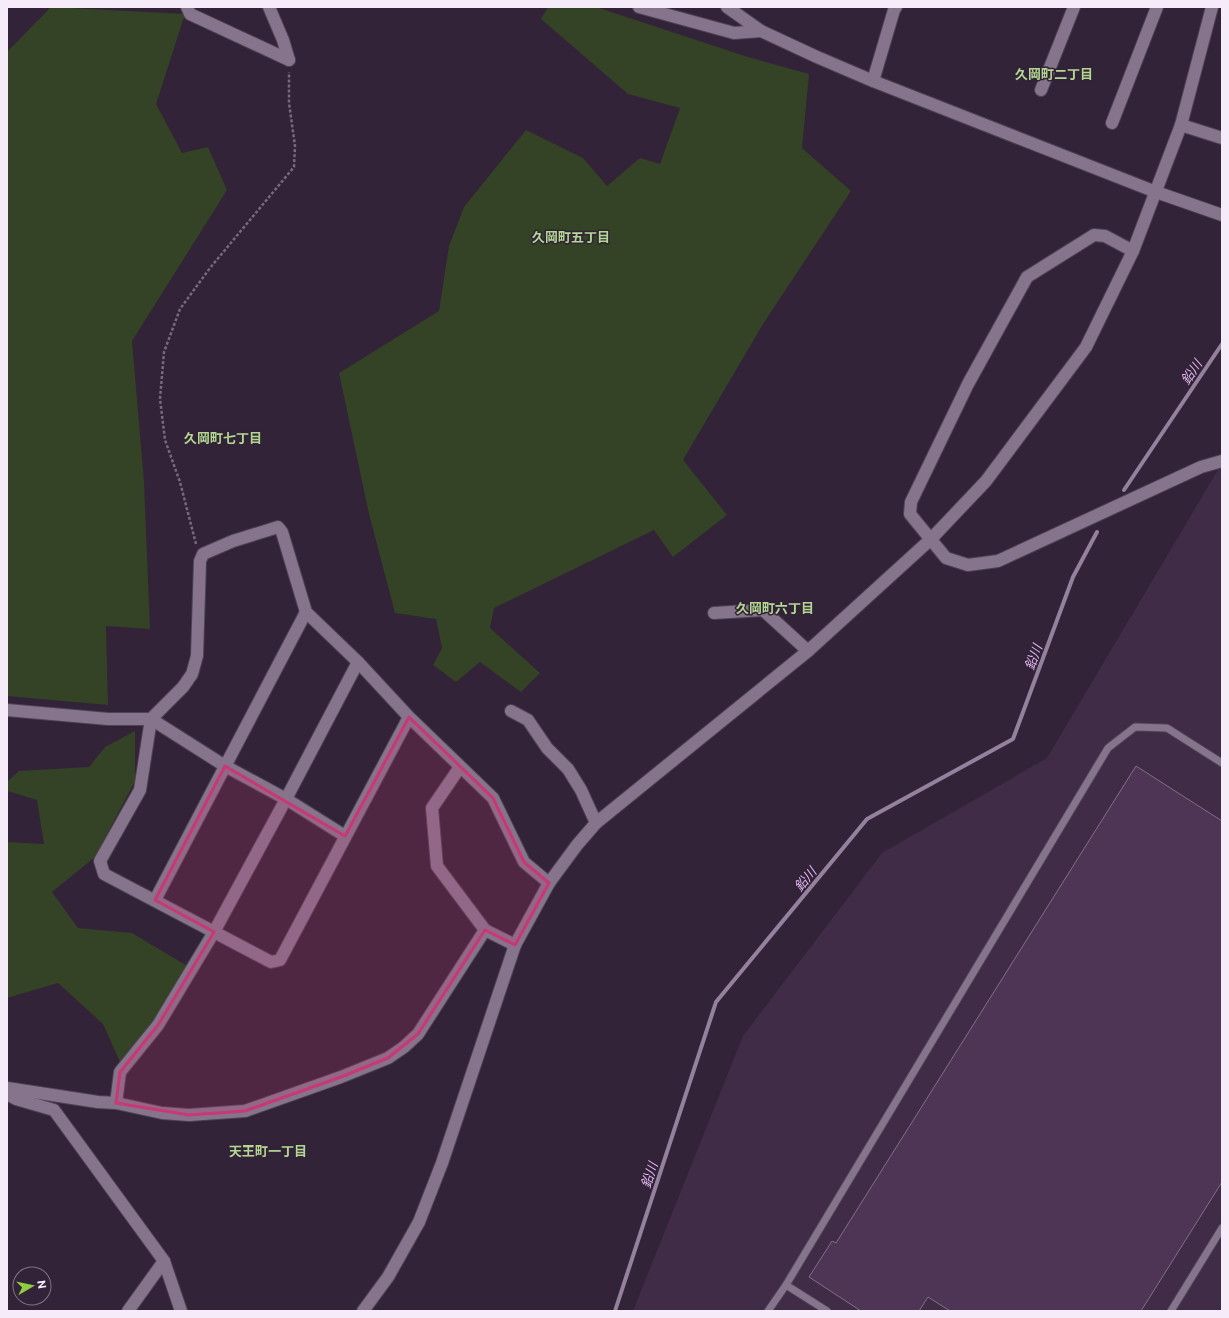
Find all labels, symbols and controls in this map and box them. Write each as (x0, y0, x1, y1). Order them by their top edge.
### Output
district label: 久岡町二丁目 (1015, 66, 1093, 82)
district label: 久岡町五丁目 (532, 229, 610, 245)
water label: 鉛川 (1177, 355, 1206, 387)
district label: 久岡町七丁目 (184, 430, 262, 446)
district label: 久岡町六丁目 (736, 600, 814, 616)
water label: 鉛川 (1021, 640, 1046, 672)
water label: 鉛川 (791, 862, 821, 894)
district label: 天王町一丁目 (229, 1143, 307, 1159)
water label: 鉛川 (637, 1158, 661, 1190)
north arrow (12, 1266, 52, 1306)
text: N (35, 1279, 49, 1289)

